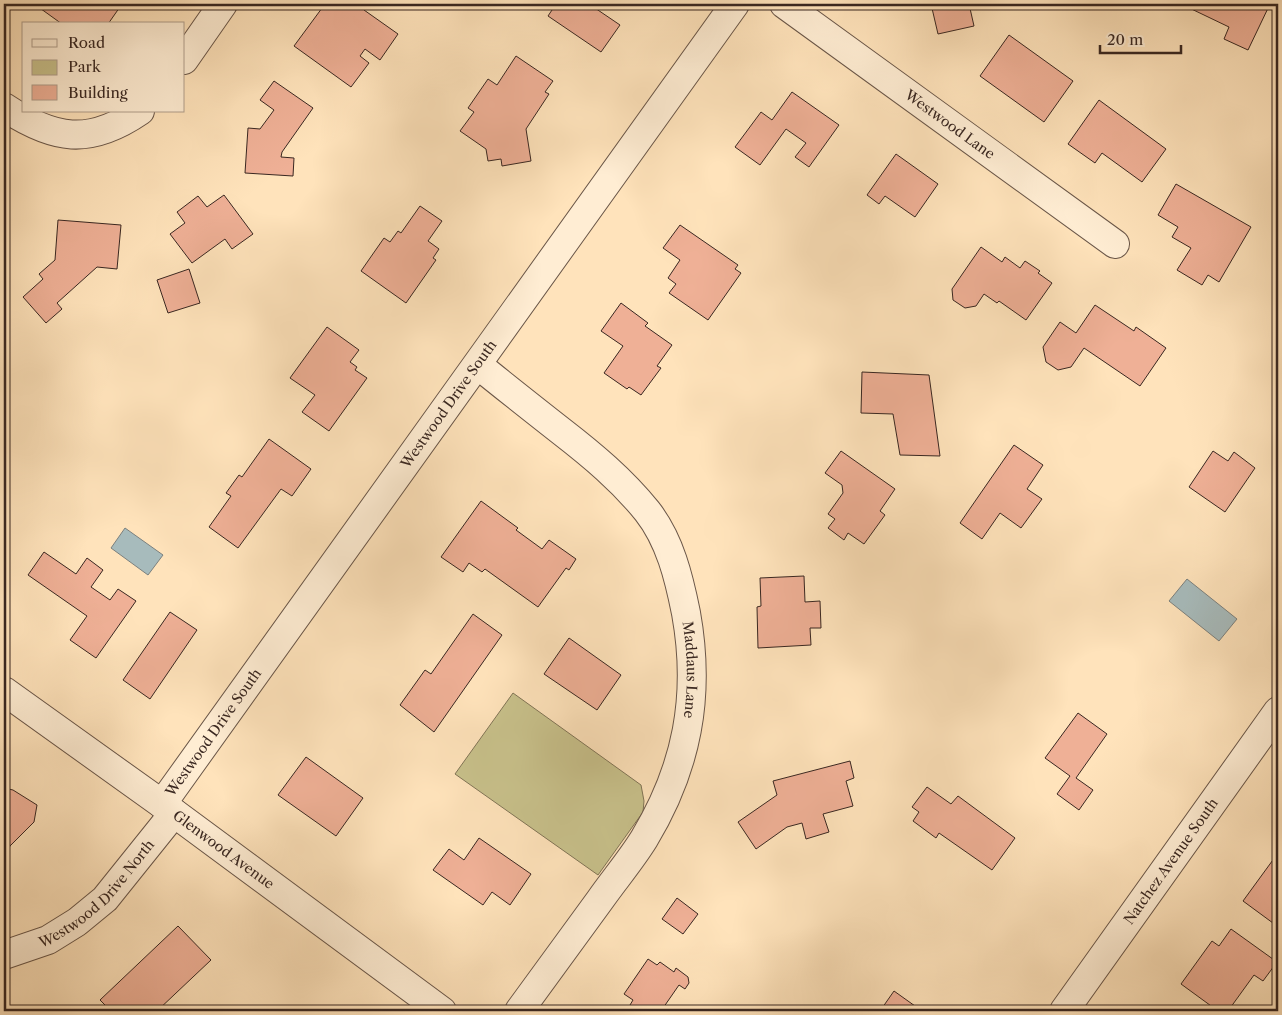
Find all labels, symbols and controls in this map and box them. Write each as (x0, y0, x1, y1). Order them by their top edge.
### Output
legend (22, 22, 185, 112)
scale bar (1100, 22, 1181, 54)
text: 20 m (1107, 30, 1143, 49)
text: Road (68, 33, 105, 52)
text: Park (68, 57, 102, 76)
text: Building (68, 83, 128, 102)
street label: Westwood Lane (901, 85, 999, 163)
street label: Westwood Drive South (396, 336, 501, 472)
street label: Maddaus Lane (679, 620, 701, 720)
street label: Westwood Drive South (161, 665, 265, 801)
street label: Natchez Avenue South (1120, 794, 1222, 928)
street label: Glenwood Avenue (169, 806, 278, 893)
street label: Westwood Drive North (36, 836, 158, 952)

